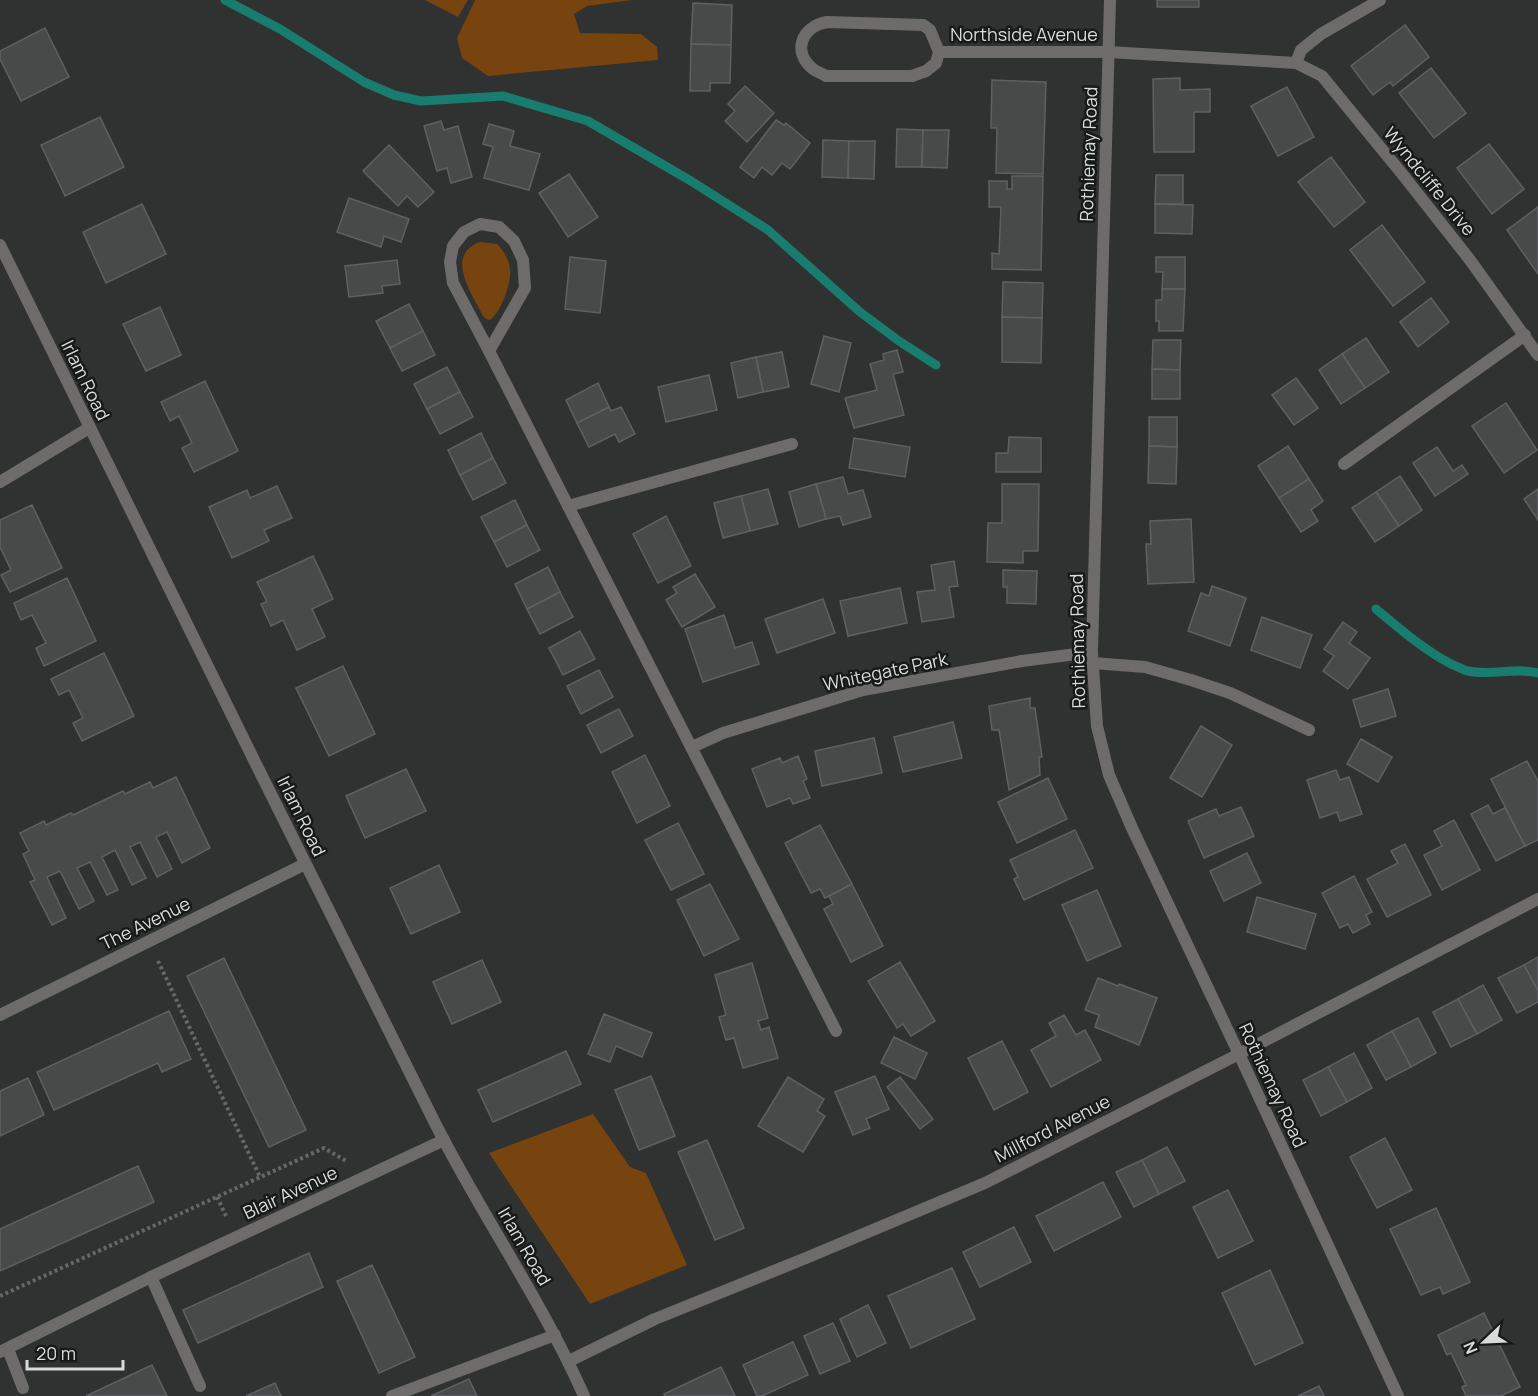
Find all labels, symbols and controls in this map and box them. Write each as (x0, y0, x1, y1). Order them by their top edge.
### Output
street label: Northside Avenue (950, 22, 1098, 46)
street label: Rothiemay Road (1074, 86, 1102, 222)
street label: Wyndcliffe Drive (1379, 122, 1481, 240)
street label: Irlam Road (56, 336, 116, 424)
street label: Rothiemay Road (1064, 573, 1090, 709)
street label: Whitegate Park (821, 646, 950, 696)
street label: Irlam Road (272, 772, 332, 860)
street label: The Avenue (96, 891, 194, 955)
street label: Rothiemay Road (1234, 1019, 1312, 1151)
street label: Millford Avenue (990, 1089, 1114, 1167)
street label: Blair Avenue (239, 1160, 341, 1224)
street label: Irlam Road (493, 1203, 557, 1289)
north arrow (1454, 1312, 1514, 1372)
scale bar (27, 1333, 123, 1371)
text: N (1458, 1338, 1483, 1357)
text: 20 m (36, 1341, 76, 1365)

